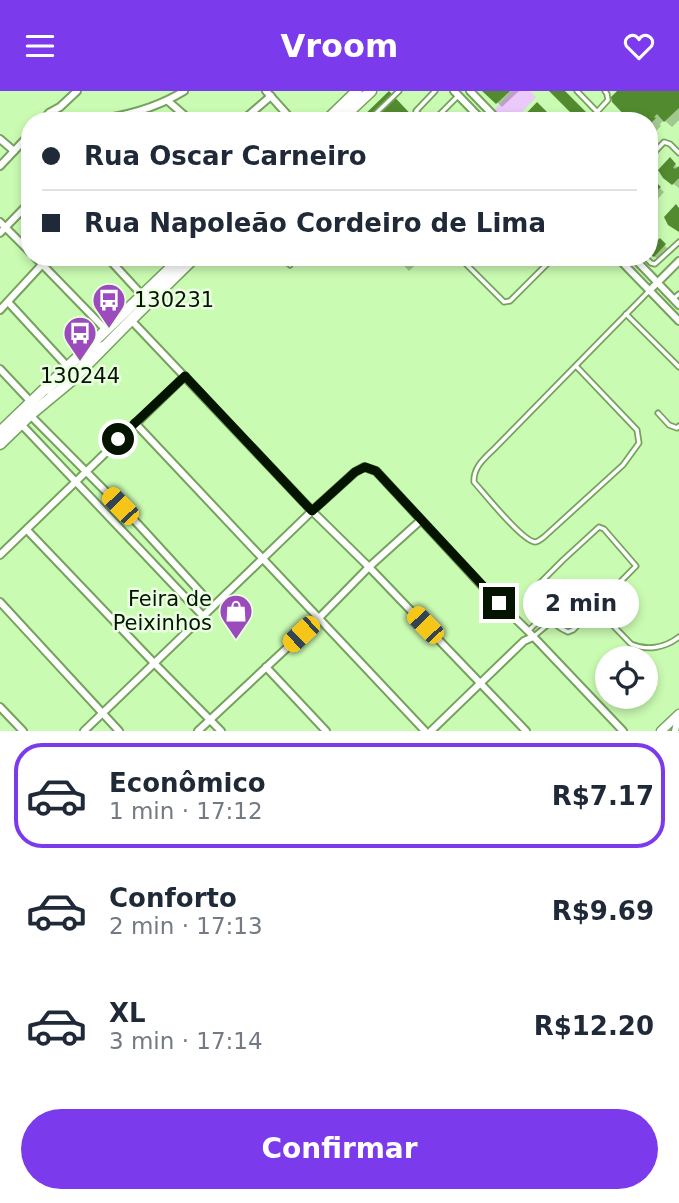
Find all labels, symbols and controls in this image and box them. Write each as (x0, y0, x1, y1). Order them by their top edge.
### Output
icon: menu (21, 27, 59, 65)
text: Vroom (281, 27, 398, 65)
icon: heart (620, 27, 658, 65)
text: Rua Oscar Carneiro (84, 141, 367, 171)
text: Rua Napoleão Cordeiro de Lima (84, 208, 546, 238)
bus stop icon: 130231 (90, 281, 128, 330)
place label: 130231 (134, 288, 214, 312)
bus stop icon: 130244 (61, 314, 99, 363)
place label: 130244 (40, 364, 120, 388)
route start (102, 423, 134, 455)
car (98, 484, 143, 528)
callout: 2 min (524, 579, 639, 627)
place label: Feira de Peixinhos (113, 587, 212, 635)
route end (483, 587, 515, 619)
text: 2 min (545, 590, 617, 616)
shop icon: Feira de Peixinhos (217, 592, 255, 641)
car (403, 603, 448, 647)
car (279, 612, 324, 656)
map controls (595, 646, 658, 709)
button: locate (595, 646, 658, 709)
icon: car (25, 764, 88, 827)
text: Econômico (109, 768, 266, 798)
text: R$7.17 (552, 781, 654, 811)
text: 1 min · 17:12 (109, 798, 263, 824)
icon: car (25, 879, 88, 942)
text: Conforto (109, 883, 237, 913)
text: R$9.69 (552, 896, 654, 926)
text: 2 min · 17:13 (109, 913, 263, 939)
icon: car (25, 994, 88, 1057)
text: XL (109, 998, 146, 1028)
text: R$12.20 (534, 1011, 654, 1041)
text: 3 min · 17:14 (109, 1028, 263, 1054)
button: Confirmar (21, 1109, 658, 1189)

